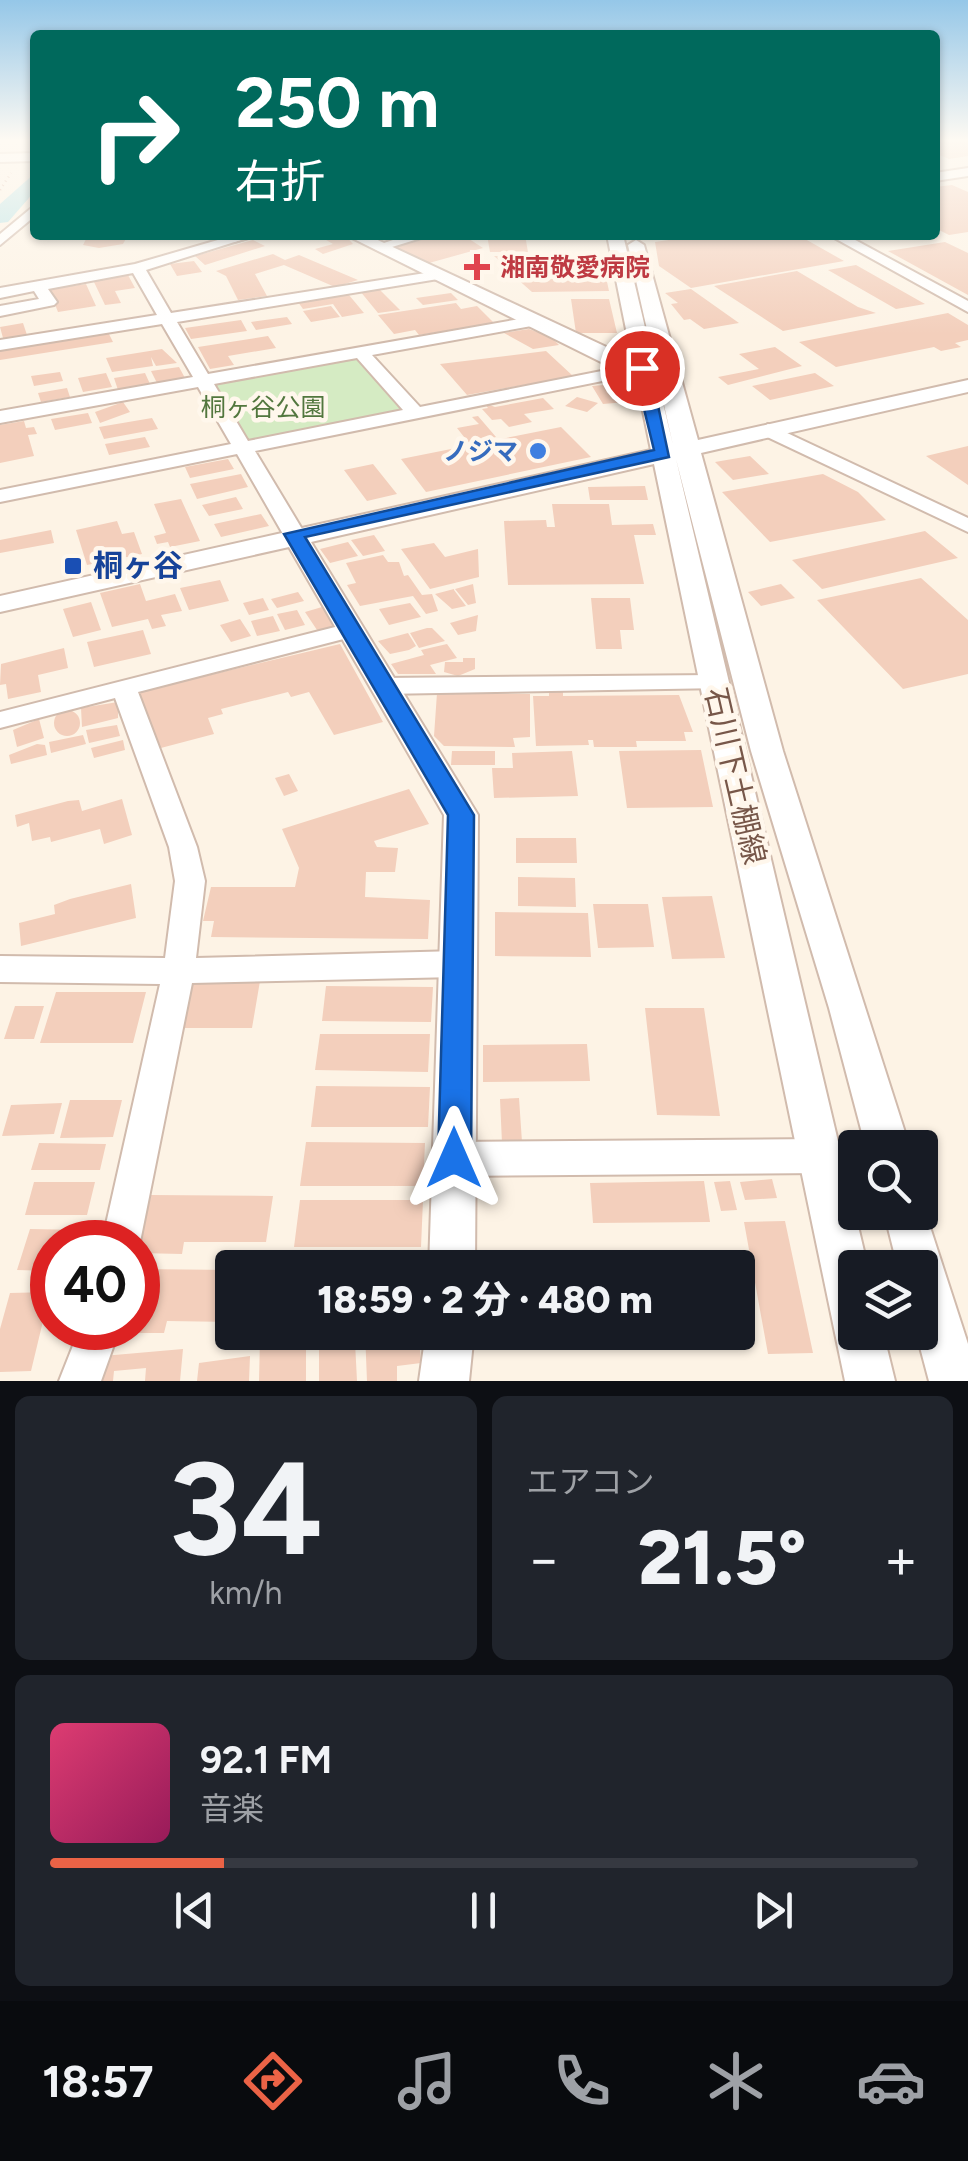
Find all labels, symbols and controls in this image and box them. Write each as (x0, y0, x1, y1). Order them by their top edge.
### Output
text: 250 m (235, 60, 439, 145)
icon: right (70, 70, 200, 200)
text: 右折 (235, 154, 325, 208)
place label: 湘南敬愛病院 (500, 252, 650, 282)
marker: 湘南敬愛病院 (464, 254, 490, 280)
pin (600, 326, 685, 411)
icon: arrive (615, 341, 670, 396)
park label: 桐ヶ谷公園 (200, 392, 326, 422)
place label: ノジマ (443, 436, 518, 466)
marker: ノジマ (527, 440, 549, 462)
place label: 桐ヶ谷 (93, 547, 183, 584)
marker: 桐ヶ谷 (62, 555, 84, 577)
street label: 石川下土棚線 (697, 684, 774, 868)
position arrow (402, 1106, 506, 1210)
map controls (838, 1130, 938, 1350)
button: search (838, 1130, 938, 1230)
speed limit sign: 40 (30, 1220, 160, 1350)
button: layers (838, 1250, 938, 1350)
text: 18:59 · 2 分 · 480 m (317, 1277, 653, 1323)
text: 34 (168, 1431, 323, 1587)
text: エアコン (527, 1463, 655, 1501)
text: 21.5° (638, 1513, 807, 1603)
text: − (527, 1526, 561, 1592)
text: + (884, 1526, 918, 1592)
text: km/h (209, 1574, 282, 1612)
text: 92.1 FM (200, 1737, 332, 1783)
text: 音楽 (200, 1790, 264, 1828)
icon: previous (167, 1883, 222, 1938)
icon: pause (456, 1883, 511, 1938)
icon: next (746, 1883, 801, 1938)
icon: directions (238, 2046, 308, 2116)
icon: music (392, 2046, 462, 2116)
icon: phone (547, 2046, 617, 2116)
icon: climate (701, 2046, 771, 2116)
icon: car (856, 2046, 926, 2116)
text: 18:57 (42, 2054, 153, 2108)

